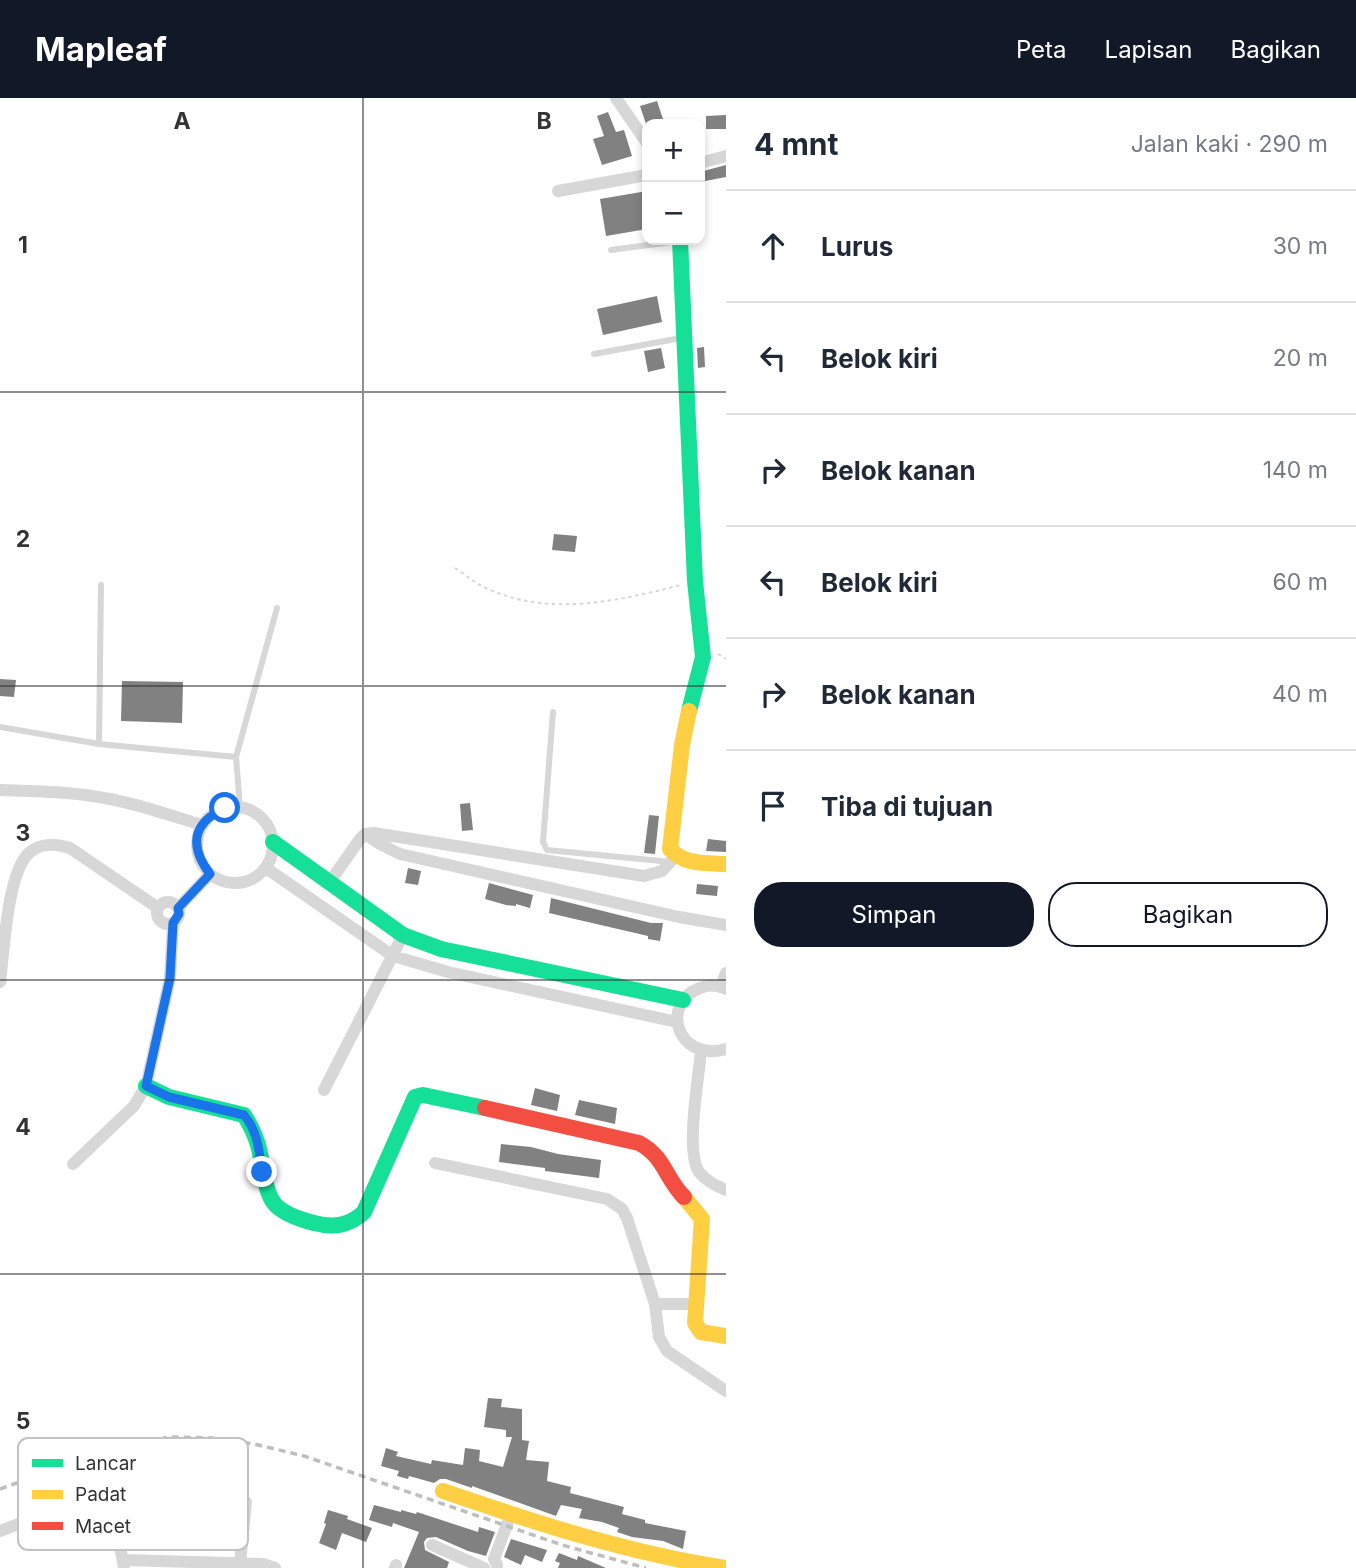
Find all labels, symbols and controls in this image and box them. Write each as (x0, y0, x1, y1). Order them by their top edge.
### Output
text: Mapleaf (35, 29, 167, 69)
text: Peta (1016, 35, 1067, 64)
text: Lapisan (1105, 35, 1192, 64)
text: Bagikan (1230, 35, 1321, 64)
text: A (173, 107, 191, 135)
text: B (536, 107, 552, 135)
map controls (642, 119, 705, 245)
button: + (642, 119, 705, 182)
text: 4 mnt (754, 126, 838, 162)
text: Jalan kaki · 290 m (1131, 130, 1328, 158)
button: − (642, 182, 705, 245)
icon: ahead (754, 227, 792, 265)
text: 1 (18, 231, 28, 259)
text: Lurus (821, 231, 893, 262)
text: 30 m (1273, 232, 1328, 260)
icon: left (754, 339, 792, 377)
text: Belok kiri (821, 343, 938, 374)
text: 20 m (1273, 344, 1328, 372)
icon: right (754, 451, 792, 489)
text: Belok kanan (821, 455, 976, 486)
text: 140 m (1263, 456, 1328, 484)
text: 2 (16, 525, 30, 553)
icon: left (754, 563, 792, 601)
text: Belok kiri (821, 567, 938, 598)
text: 60 m (1273, 568, 1328, 596)
icon: right (754, 675, 792, 713)
text: Belok kanan (821, 679, 976, 710)
text: 40 m (1272, 680, 1328, 708)
icon: arrive (754, 787, 792, 825)
text: Tiba di tujuan (821, 791, 993, 822)
route start (209, 792, 240, 823)
text: 3 (16, 819, 30, 847)
button: Simpan (754, 882, 1034, 947)
button: Bagikan (1048, 882, 1328, 947)
text: 4 (15, 1113, 31, 1141)
route end (246, 1156, 277, 1187)
text: 5 (16, 1407, 30, 1435)
legend (18, 1438, 248, 1550)
text: Lancar (75, 1452, 137, 1475)
text: Padat (75, 1483, 126, 1506)
text: Macet (75, 1515, 131, 1538)

